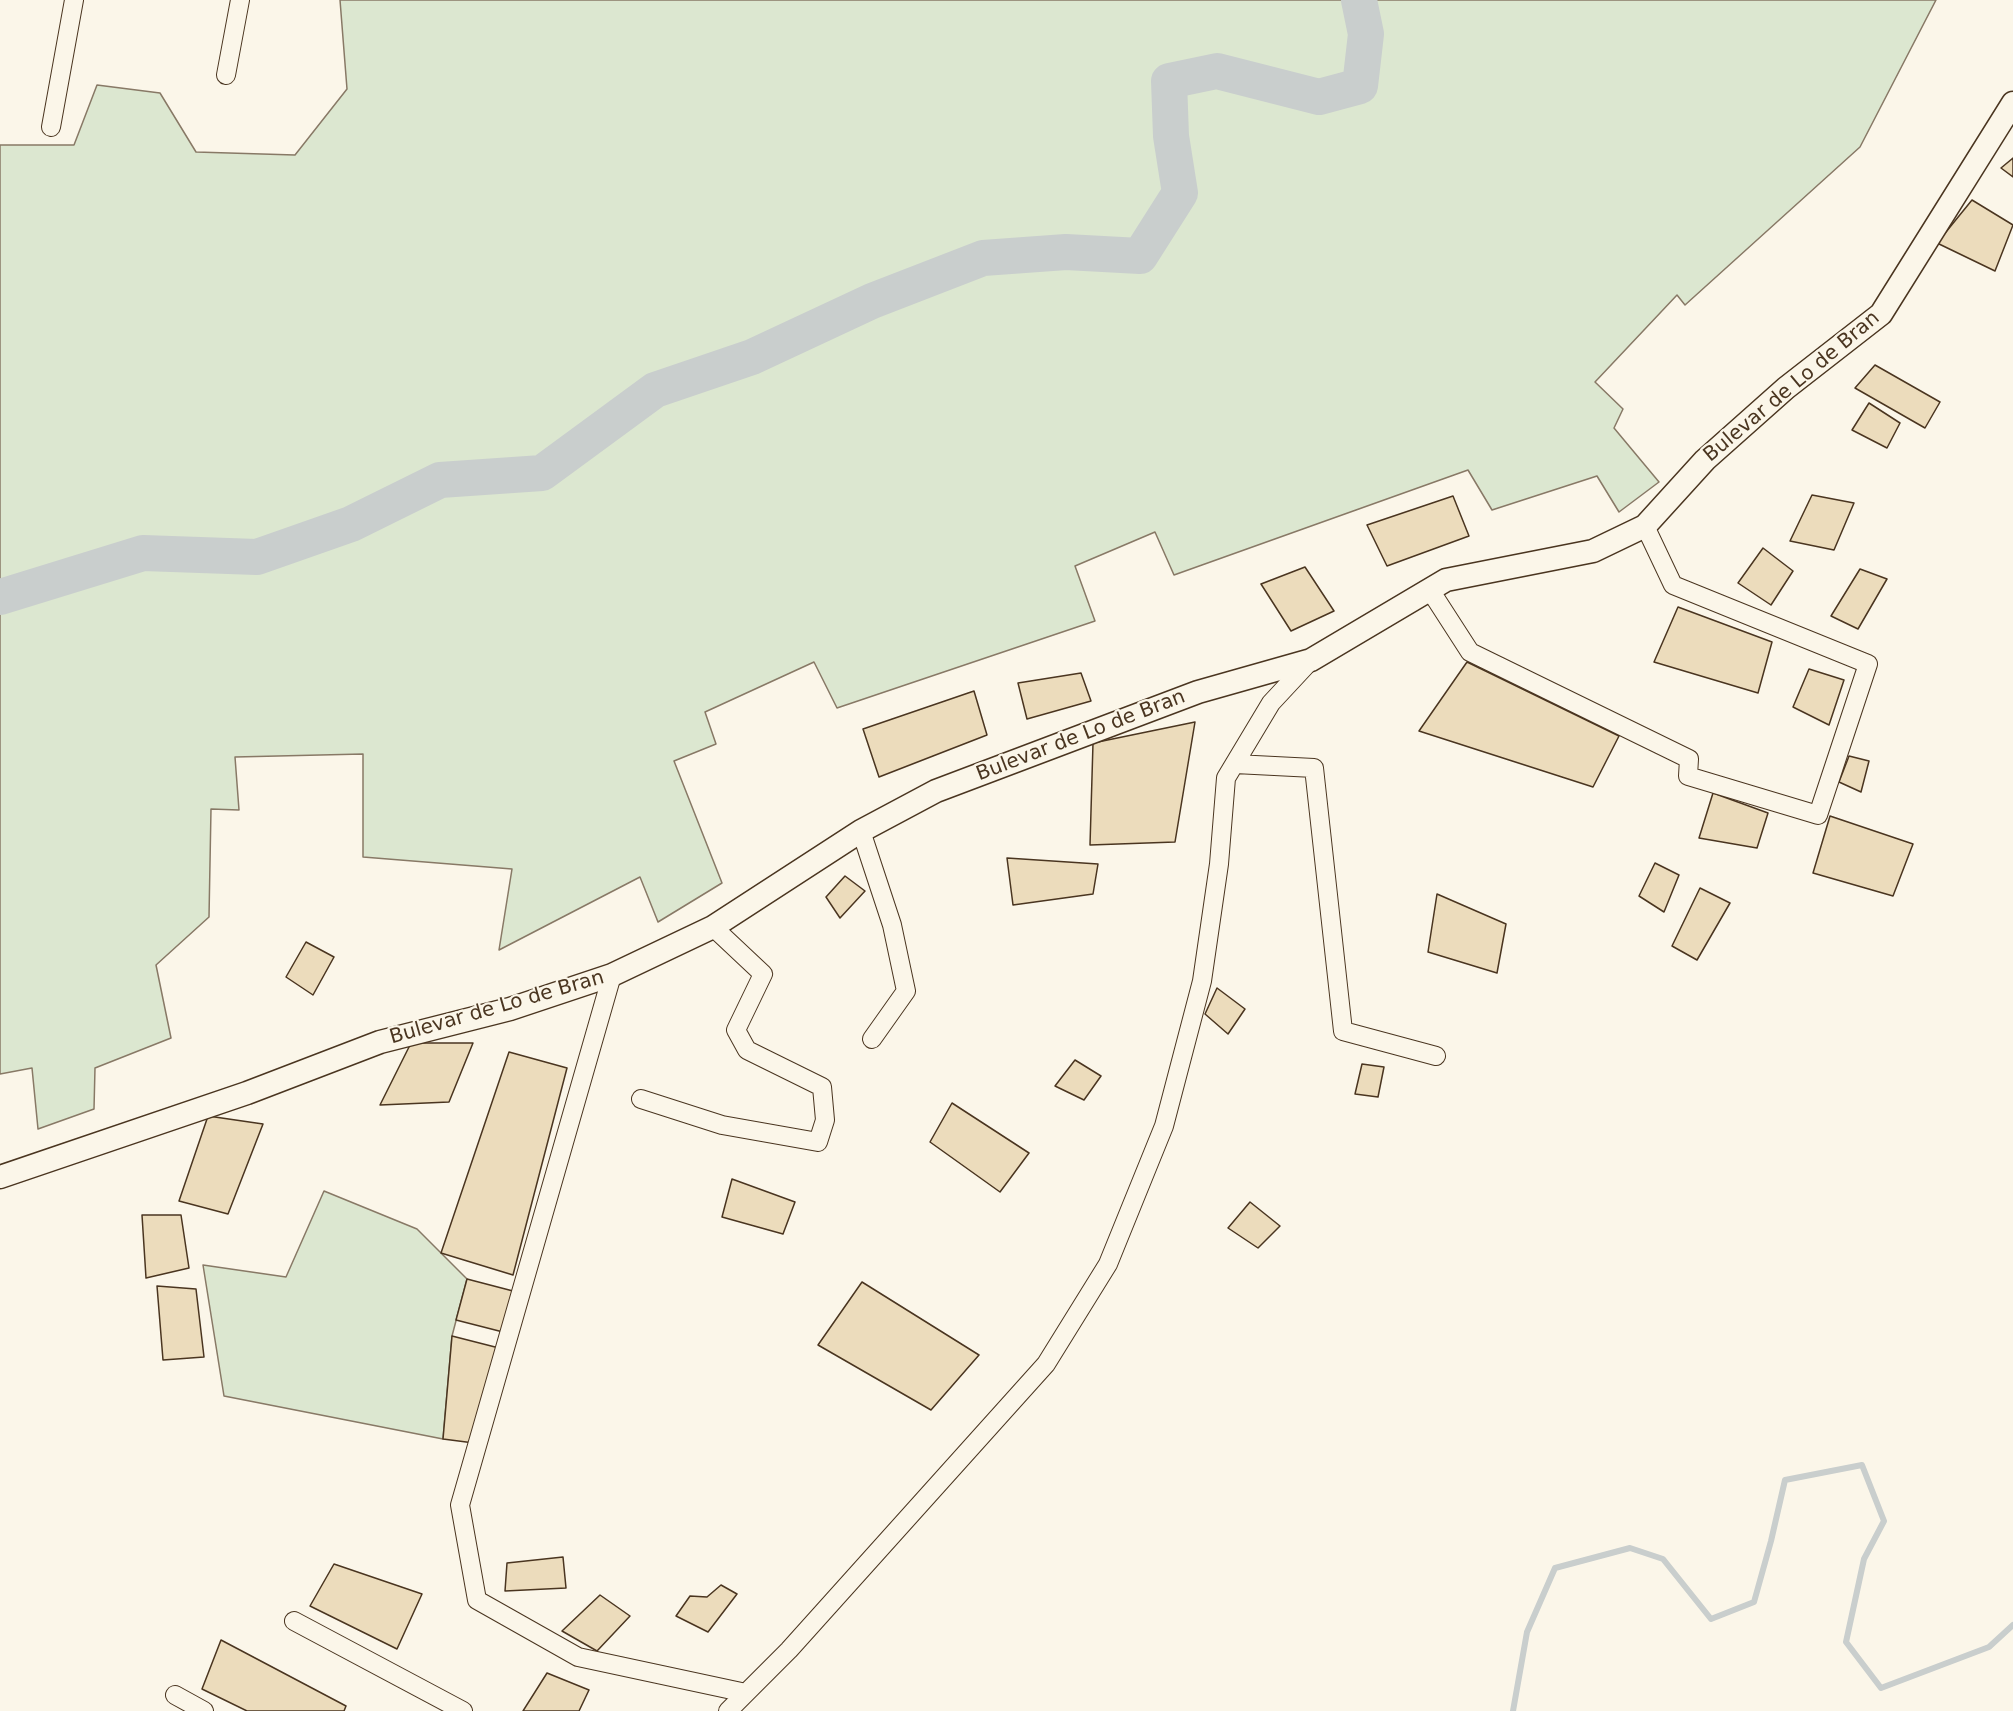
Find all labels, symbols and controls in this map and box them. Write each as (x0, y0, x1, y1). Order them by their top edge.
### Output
street label: Bulevar de Lo de Bran (1699, 306, 1885, 468)
street label: Bulevar de Lo de Bran (973, 685, 1189, 787)
street label: Bulevar de Lo de Bran (387, 966, 607, 1050)

